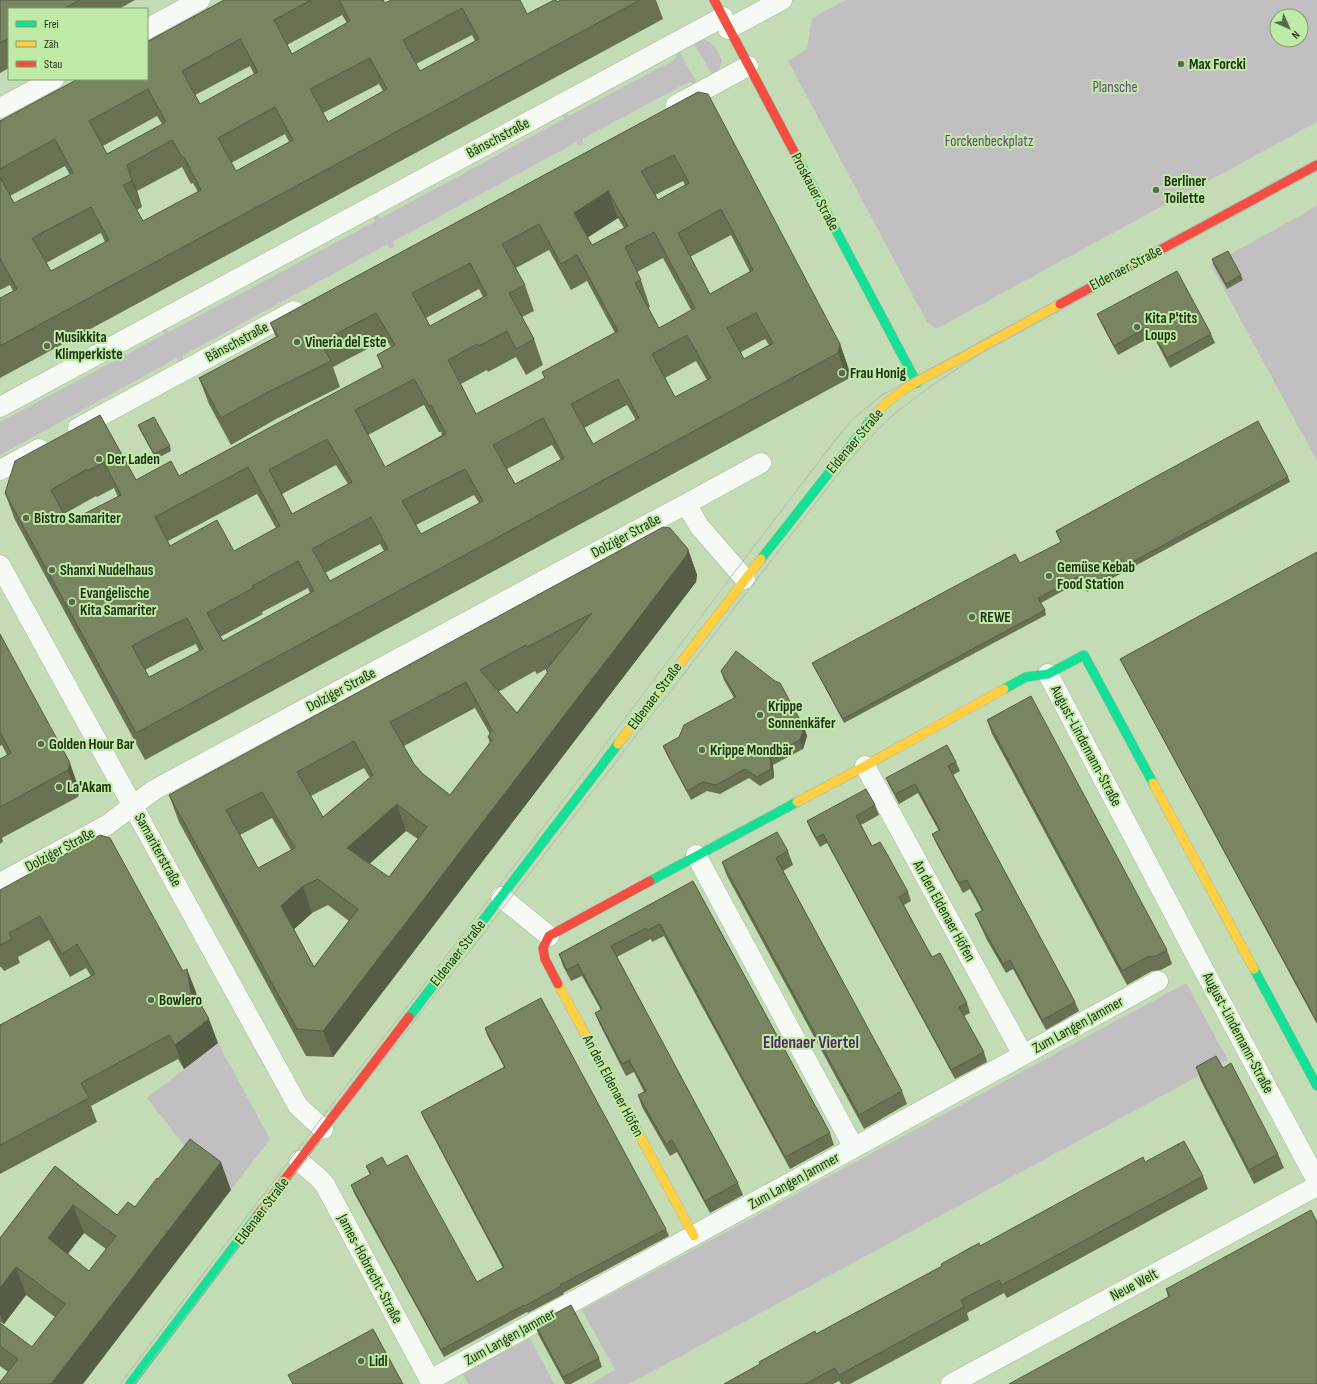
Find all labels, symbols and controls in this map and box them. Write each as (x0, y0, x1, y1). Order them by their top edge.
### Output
legend (8, 8, 148, 80)
north arrow (1269, 8, 1309, 48)
text: Frei (44, 17, 59, 32)
text: N (1289, 28, 1302, 41)
text: Zäh (44, 37, 59, 52)
place label: Max Forcki (1189, 55, 1246, 74)
text: Stau (44, 57, 62, 72)
marker: Max Forcki (1176, 59, 1186, 69)
park label: Plansche (1092, 78, 1138, 97)
street label: Bänschstraße (463, 113, 533, 163)
park label: Forckenbeckplatz (945, 132, 1034, 151)
street label: Proskauer Straße (787, 150, 843, 234)
place label: Berliner Toilette (1164, 172, 1207, 208)
marker: Berliner Toilette (1151, 185, 1161, 195)
street label: Eldenaer Straße (1087, 241, 1165, 295)
place label: Kita P'tits Loups (1145, 309, 1197, 345)
street label: Bänschstraße (202, 317, 272, 367)
marker: Kita P'tits Loups (1132, 322, 1142, 332)
place label: Musikkita Klimperkiste (55, 328, 123, 364)
place label: Vineria del Este (305, 333, 387, 352)
marker: Vineria del Este (292, 337, 302, 347)
marker: Musikkita Klimperkiste (42, 341, 52, 351)
place label: Frau Honig (850, 364, 907, 383)
marker: Frau Honig (837, 368, 847, 378)
street label: Eldenaer Straße (822, 405, 888, 477)
place label: Der Laden (107, 450, 160, 469)
marker: Der Laden (94, 454, 104, 464)
place label: Bistro Samariter (34, 509, 121, 528)
street label: Dolziger Straße (588, 510, 664, 562)
marker: Bistro Samariter (21, 513, 31, 523)
place label: Gemüse Kebab Food Station (1057, 558, 1135, 594)
place label: Shanxi Nudelhaus (60, 561, 154, 580)
marker: Shanxi Nudelhaus (47, 565, 57, 575)
marker: Gemüse Kebab Food Station (1044, 571, 1054, 581)
place label: Evangelische Kita Samariter (80, 584, 157, 620)
marker: Evangelische Kita Samariter (67, 597, 77, 607)
place label: REWE (980, 608, 1011, 627)
marker: REWE (967, 612, 977, 622)
street label: Eldenaer Straße (624, 659, 686, 733)
street label: Dolziger Straße (303, 664, 379, 716)
street label: August-Lindemann-Straße (1046, 681, 1126, 810)
place label: Krippe Sonnenkäfer (768, 697, 836, 733)
marker: Krippe Sonnenkäfer (755, 710, 765, 720)
place label: Golden Hour Bar (49, 735, 135, 754)
marker: Golden Hour Bar (36, 739, 46, 749)
place label: Krippe Mondbär (710, 741, 794, 760)
marker: Krippe Mondbär (697, 745, 707, 755)
place label: La'Akam (67, 778, 112, 797)
marker: La'Akam (54, 782, 64, 792)
street label: Samariterstraße (130, 810, 186, 890)
street label: Dolziger Straße (22, 824, 98, 876)
street label: An den Eldenaer Höfen (908, 856, 980, 965)
street label: Eldenaer Straße (426, 916, 490, 990)
street label: August-Lindemann-Straße (1198, 968, 1278, 1097)
place label: Bowlero (159, 991, 202, 1010)
street label: Zum Langen Jammer (1029, 992, 1128, 1058)
marker: Bowlero (146, 995, 156, 1005)
street label: An den Eldenaer Höfen (578, 1031, 648, 1140)
district label: Eldenaer Viertel (763, 1033, 859, 1053)
street label: Zum Langen Jammer (745, 1148, 844, 1214)
street label: Eldenaer Straße (231, 1174, 293, 1248)
street label: James-Hobrecht-Straße (333, 1210, 407, 1327)
street label: Neue Welt (1107, 1264, 1161, 1305)
street label: Zum Langen Jammer (461, 1304, 560, 1370)
place label: Lidl (369, 1352, 388, 1371)
marker: Lidl (356, 1356, 366, 1366)

